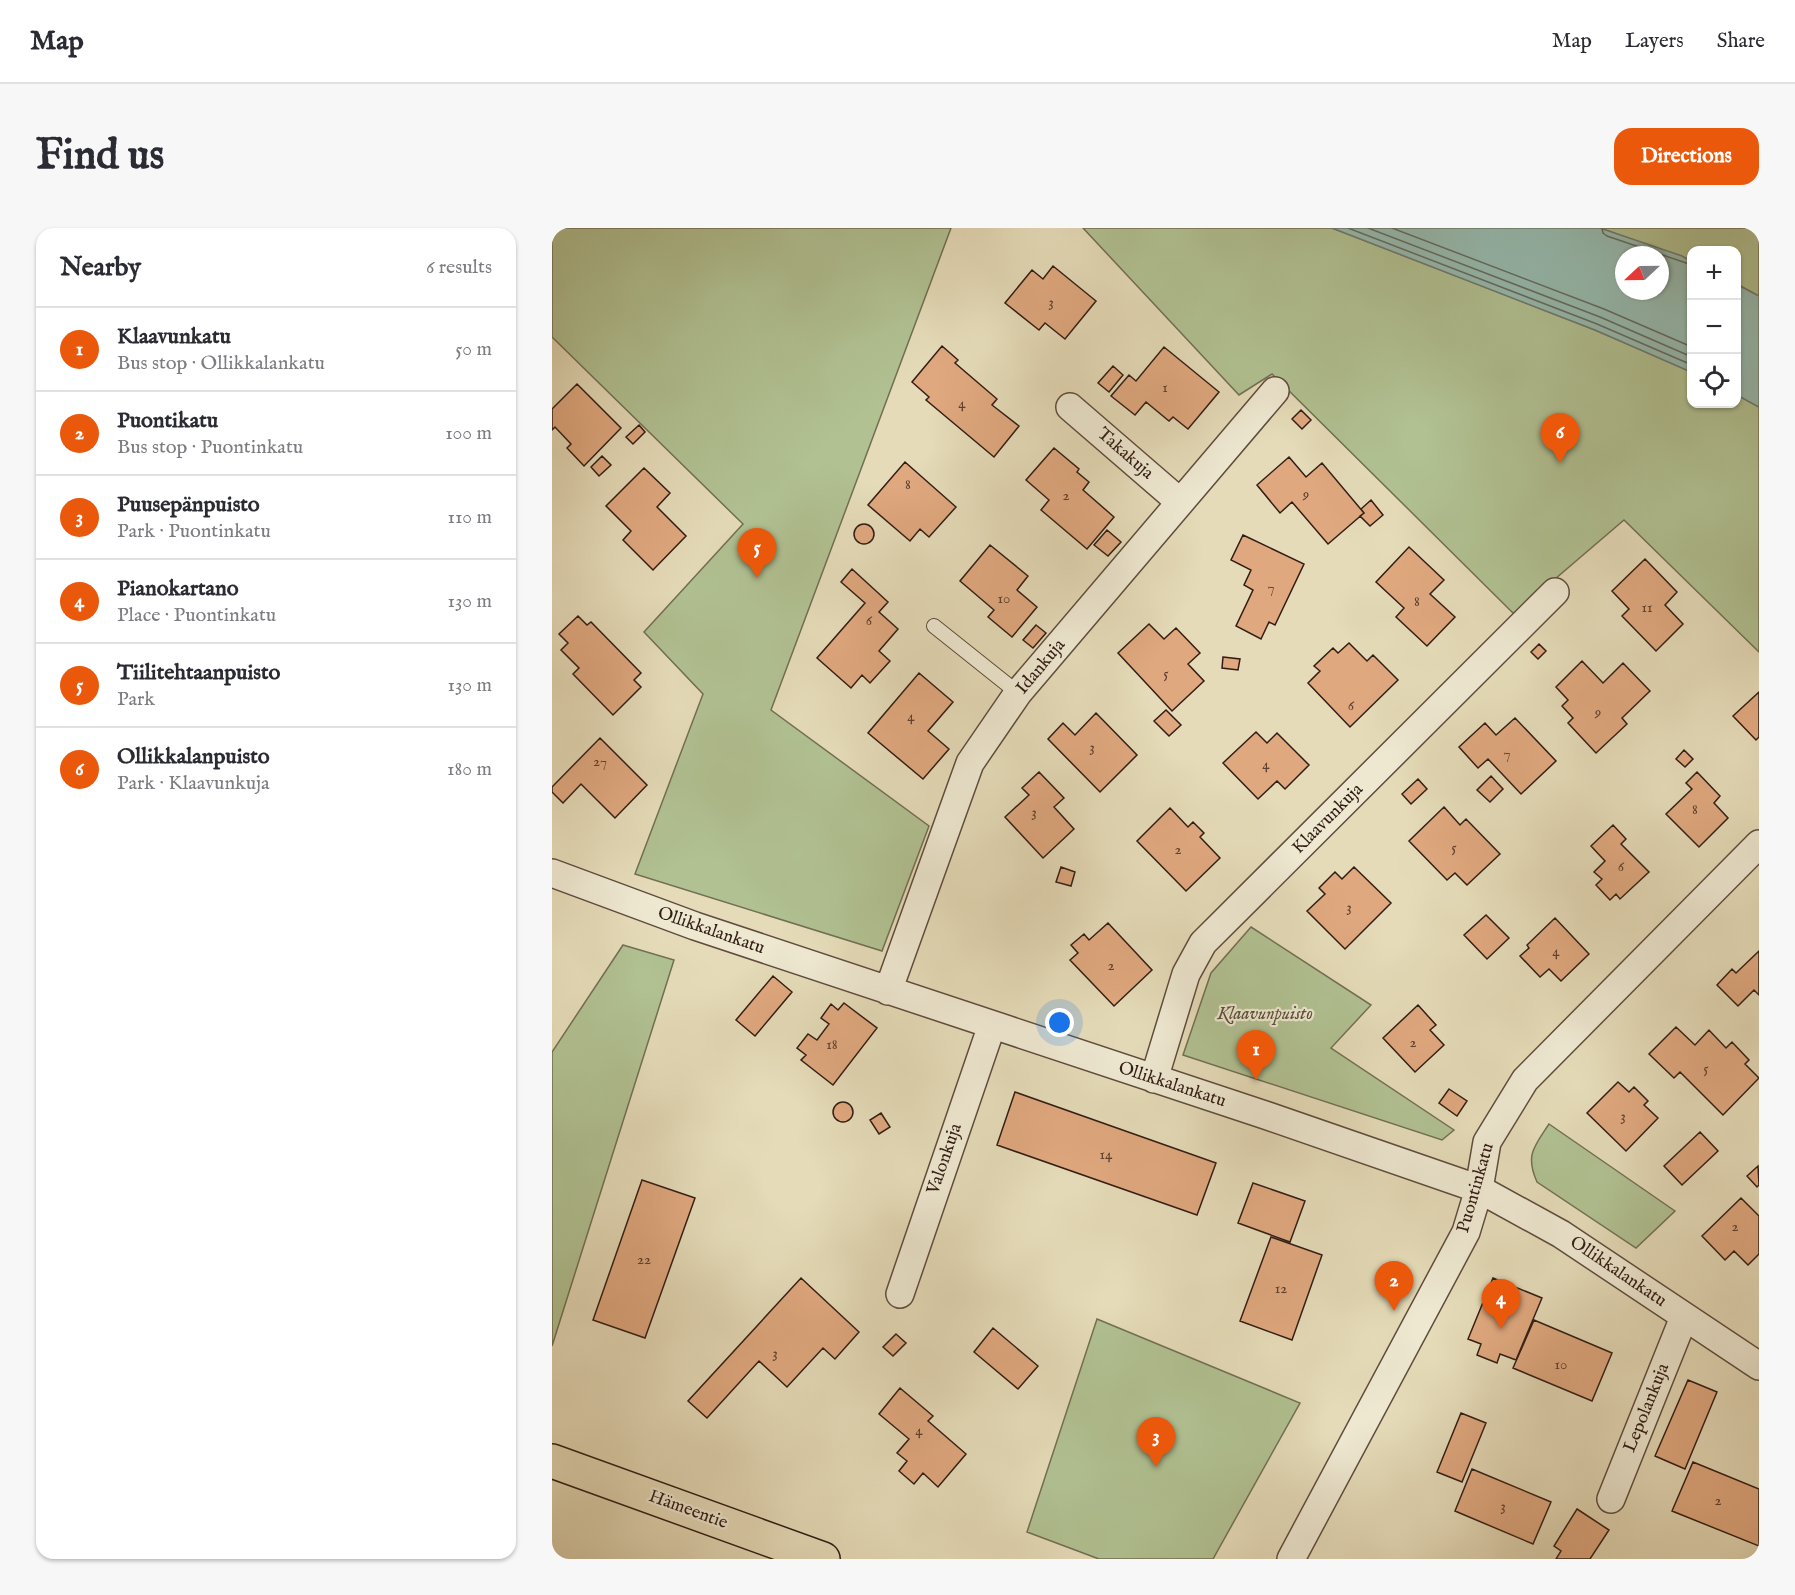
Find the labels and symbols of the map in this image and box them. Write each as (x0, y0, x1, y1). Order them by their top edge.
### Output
north arrow (1615, 246, 1669, 300)
house number: 3 (1048, 293, 1054, 312)
house number: 1 (1162, 378, 1168, 397)
house number: 4 (958, 394, 966, 413)
pin: 6 (1540, 414, 1580, 463)
street label: Takakuja (1092, 423, 1158, 485)
house number: 8 (905, 475, 911, 494)
house number: 9 (1302, 485, 1309, 504)
house number: 2 (1062, 486, 1070, 505)
pin: 5 (738, 528, 776, 578)
house number: 7 (1267, 578, 1275, 597)
house number: 10 (998, 589, 1010, 608)
house number: 8 (1414, 592, 1420, 611)
house number: 11 (1641, 598, 1653, 617)
house number: 6 (866, 611, 873, 630)
street label: Idankuja (1011, 634, 1071, 700)
house number: 5 (1163, 664, 1169, 683)
house number: 6 (1348, 696, 1355, 715)
house number: 9 (1594, 703, 1601, 722)
house number: 4 (907, 707, 915, 726)
house number: 3 (1089, 738, 1095, 757)
house number: 7 (1503, 744, 1511, 763)
house number: 27 (593, 752, 607, 771)
house number: 4 (1262, 755, 1270, 774)
street label: Klaavunkuja (1288, 778, 1369, 859)
house number: 8 (1692, 800, 1698, 819)
house number: 3 (1031, 803, 1037, 822)
house number: 5 (1451, 838, 1457, 857)
house number: 2 (1174, 840, 1182, 859)
house number: 6 (1618, 857, 1625, 876)
house number: 3 (1346, 898, 1352, 917)
street label: Ollikkalankatu (654, 902, 768, 960)
house number: 4 (1552, 942, 1560, 961)
house number: 2 (1107, 956, 1115, 975)
park label: Klaavunpuisto (1216, 1003, 1313, 1026)
your location (1045, 1008, 1074, 1037)
pin: 1 (1236, 1030, 1276, 1080)
house number: 2 (1409, 1033, 1417, 1052)
house number: 18 (826, 1035, 838, 1054)
street label: Ollikkalankatu (1115, 1057, 1229, 1113)
house number: 5 (1703, 1059, 1709, 1078)
house number: 3 (1620, 1107, 1626, 1126)
street label: Valonkuja (922, 1120, 968, 1198)
street label: Puontinkatu (1452, 1140, 1500, 1236)
house number: 14 (1100, 1145, 1113, 1164)
house number: 2 (1731, 1217, 1739, 1236)
street label: Ollikkalankatu (1565, 1231, 1671, 1313)
house number: 22 (637, 1250, 651, 1269)
pin: 2 (1374, 1262, 1414, 1311)
house number: 12 (1275, 1279, 1287, 1298)
pin: 4 (1482, 1280, 1520, 1329)
house number: 3 (772, 1344, 778, 1363)
house number: 10 (1555, 1355, 1567, 1374)
street label: Lepolankuja (1619, 1360, 1675, 1456)
pin: 3 (1136, 1418, 1176, 1467)
house number: 4 (915, 1421, 923, 1440)
street label: Hämeentie (645, 1485, 731, 1535)
house number: 2 (1714, 1491, 1722, 1510)
house number: 3 (1500, 1497, 1506, 1516)

